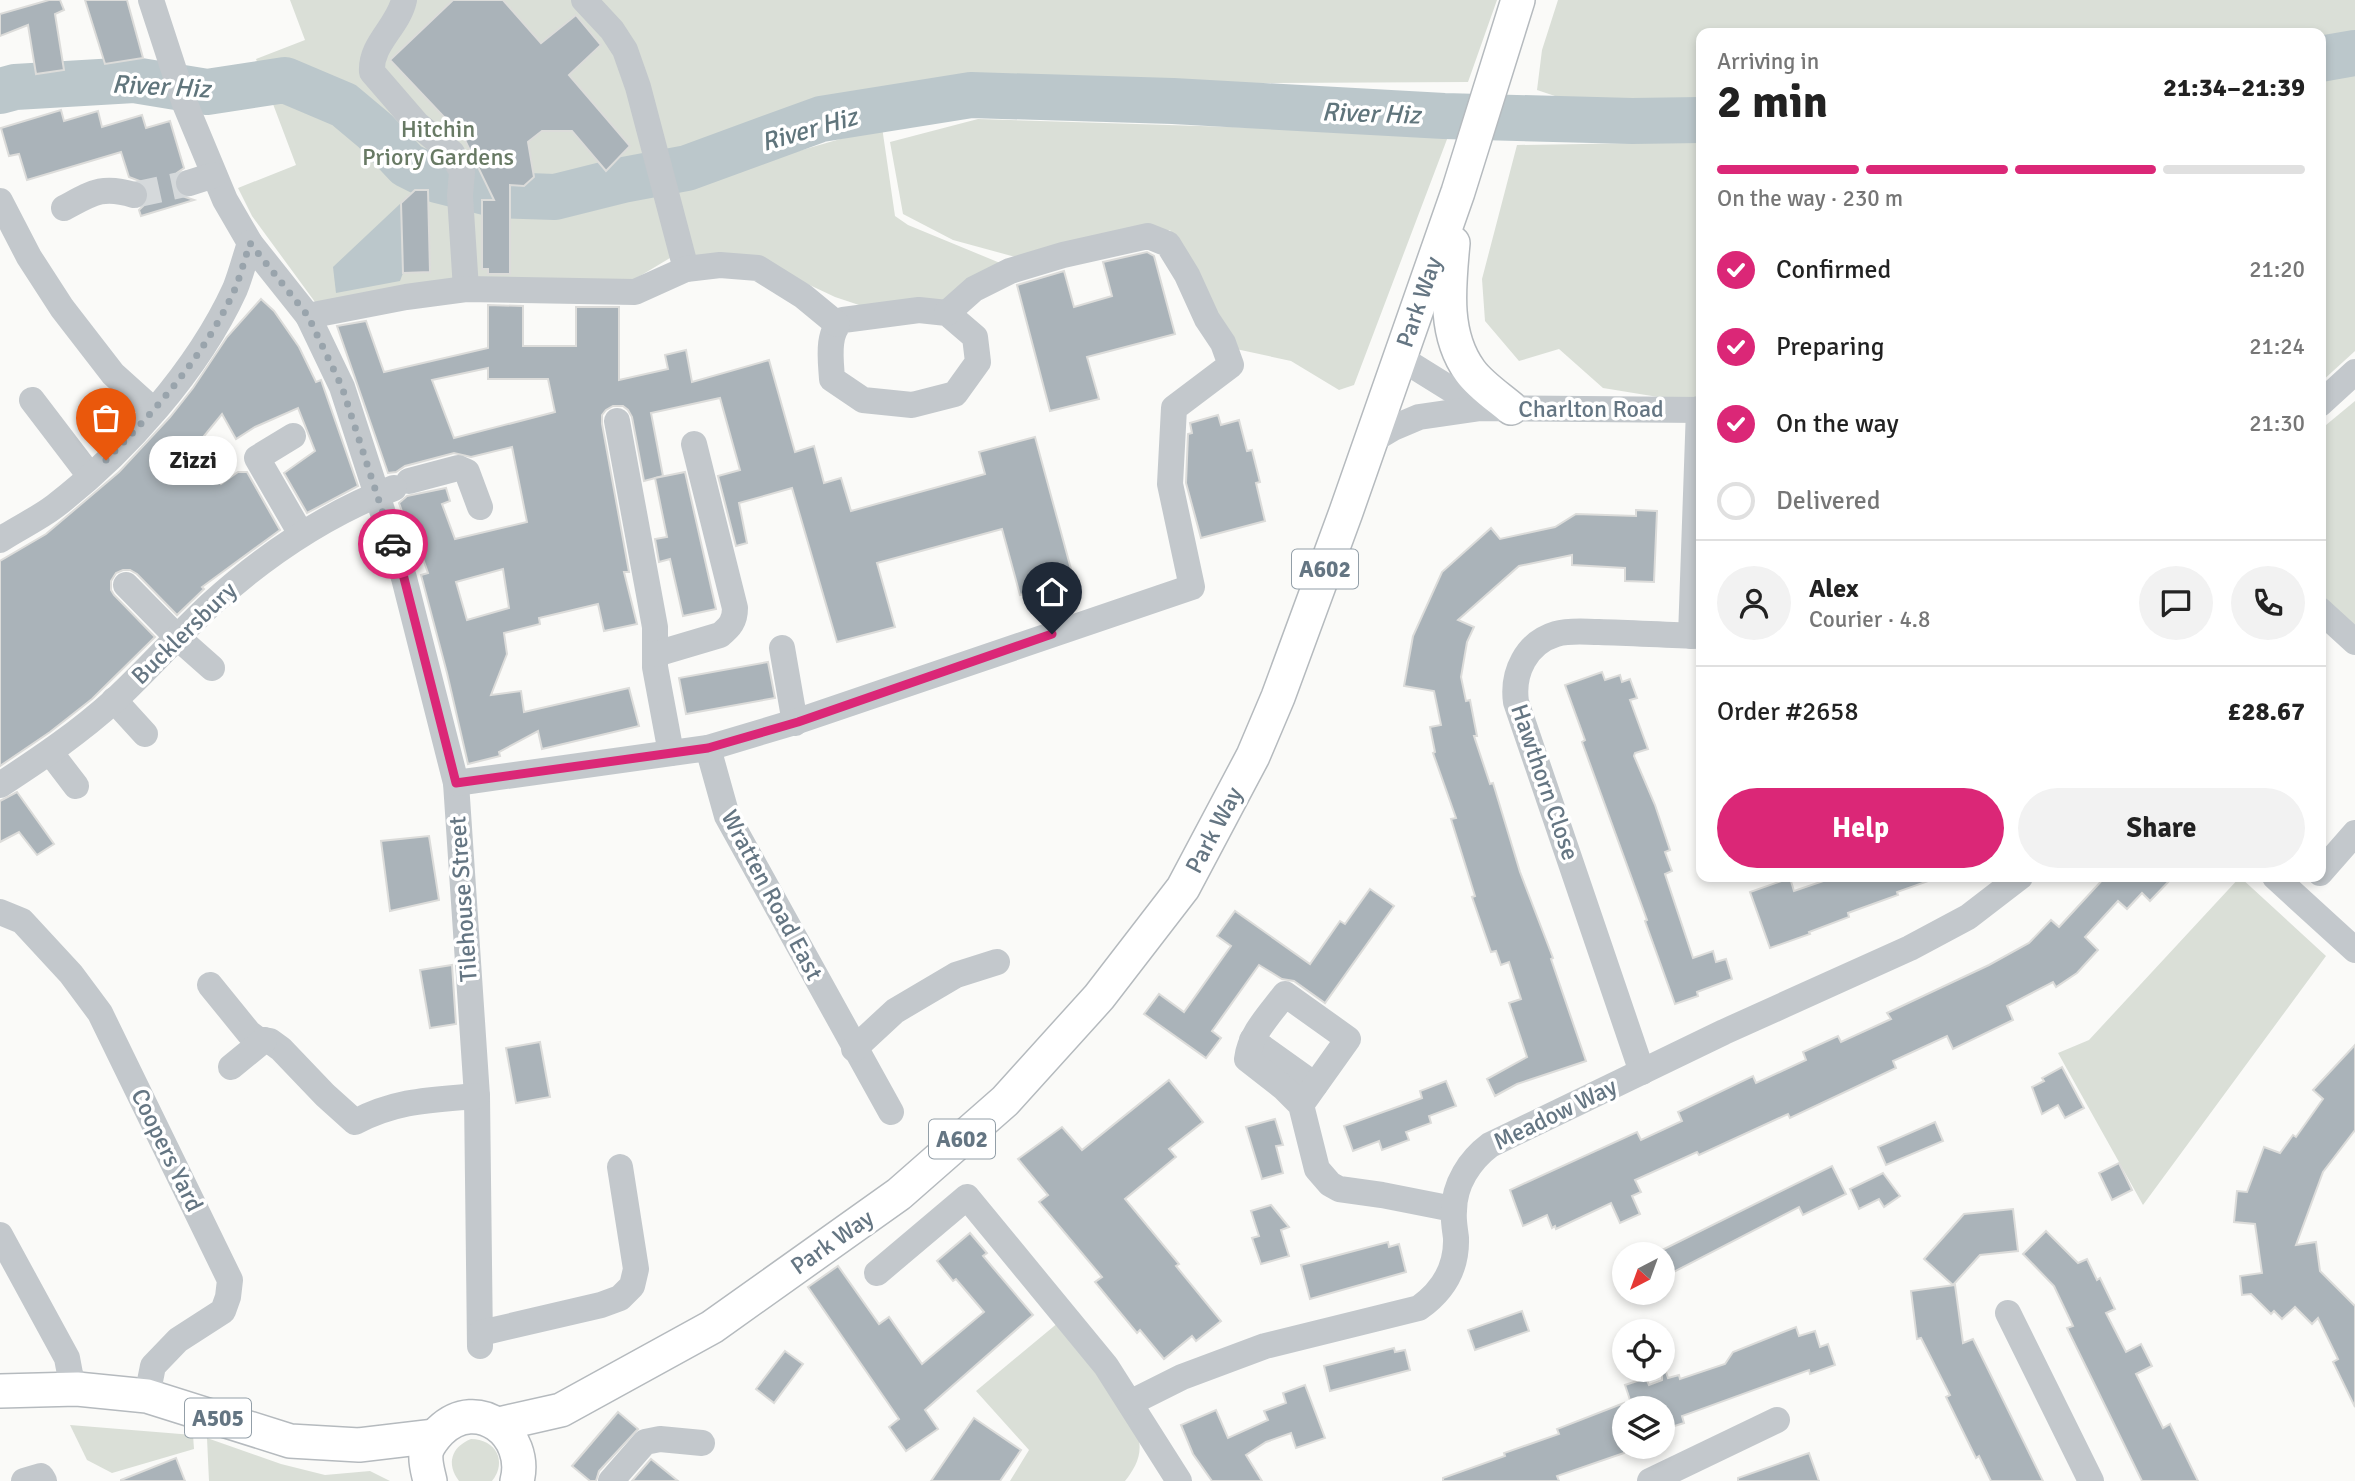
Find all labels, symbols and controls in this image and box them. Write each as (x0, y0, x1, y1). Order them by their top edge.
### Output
text: Arriving in (1717, 47, 1819, 76)
water label: River Hiz (111, 68, 213, 106)
text: 21:34–21:39 (2163, 72, 2305, 104)
text: 2 min (1717, 74, 1828, 130)
water label: River Hiz (1321, 96, 1423, 132)
water label: River Hiz (758, 100, 863, 159)
park label: Hitchin Priory Gardens (362, 114, 514, 172)
text: On the way · 230 m (1717, 184, 1903, 213)
icon: check (1717, 251, 1755, 289)
street label: Park Way (1390, 253, 1448, 351)
text: Confirmed (1776, 254, 1891, 286)
text: 21:20 (2249, 255, 2305, 284)
icon: check (1717, 328, 1755, 366)
text: Preparing (1776, 331, 1884, 363)
text: 21:24 (2249, 332, 2305, 361)
pin (76, 388, 136, 460)
street label: Charlton Road (1518, 394, 1664, 424)
icon: bag (87, 399, 125, 437)
icon: check (1717, 405, 1755, 443)
text: On the way (1776, 408, 1899, 440)
text: 21:30 (2249, 409, 2305, 438)
callout: Zizzi (148, 435, 235, 484)
text: Zizzi (169, 446, 217, 475)
text: Delivered (1776, 485, 1881, 517)
courier (358, 509, 428, 579)
icon: car (374, 525, 412, 563)
road number: A602 (1292, 550, 1358, 589)
pin (1022, 562, 1082, 634)
button: person (1717, 566, 1791, 640)
button: chat (2139, 566, 2213, 640)
button: phone (2231, 566, 2305, 640)
icon: home (1033, 573, 1071, 611)
text: Alex (1809, 573, 1859, 605)
street label: Bucklersbury (125, 575, 243, 691)
text: Courier · 4.8 (1809, 605, 1930, 634)
text: Order #2658 (1717, 696, 1858, 728)
text: £28.67 (2227, 696, 2305, 728)
street label: Hawthorn Close (1504, 700, 1586, 864)
street label: Park Way (1179, 781, 1249, 879)
button: Help (1717, 788, 2004, 868)
button: Share (2018, 788, 2305, 868)
street label: Wratten Road East (714, 805, 830, 985)
street label: Tilehouse Street (442, 815, 484, 983)
street label: Meadow Way (1488, 1071, 1622, 1157)
street label: Coopers Yard (124, 1084, 210, 1216)
road number: A602 (929, 1120, 995, 1158)
street label: Park Way (785, 1203, 879, 1281)
north arrow (1612, 1242, 1675, 1306)
map controls (1612, 1242, 1675, 1459)
button: locate (1612, 1319, 1675, 1382)
button: layers (1612, 1396, 1675, 1459)
road number: A505 (185, 1399, 251, 1438)

